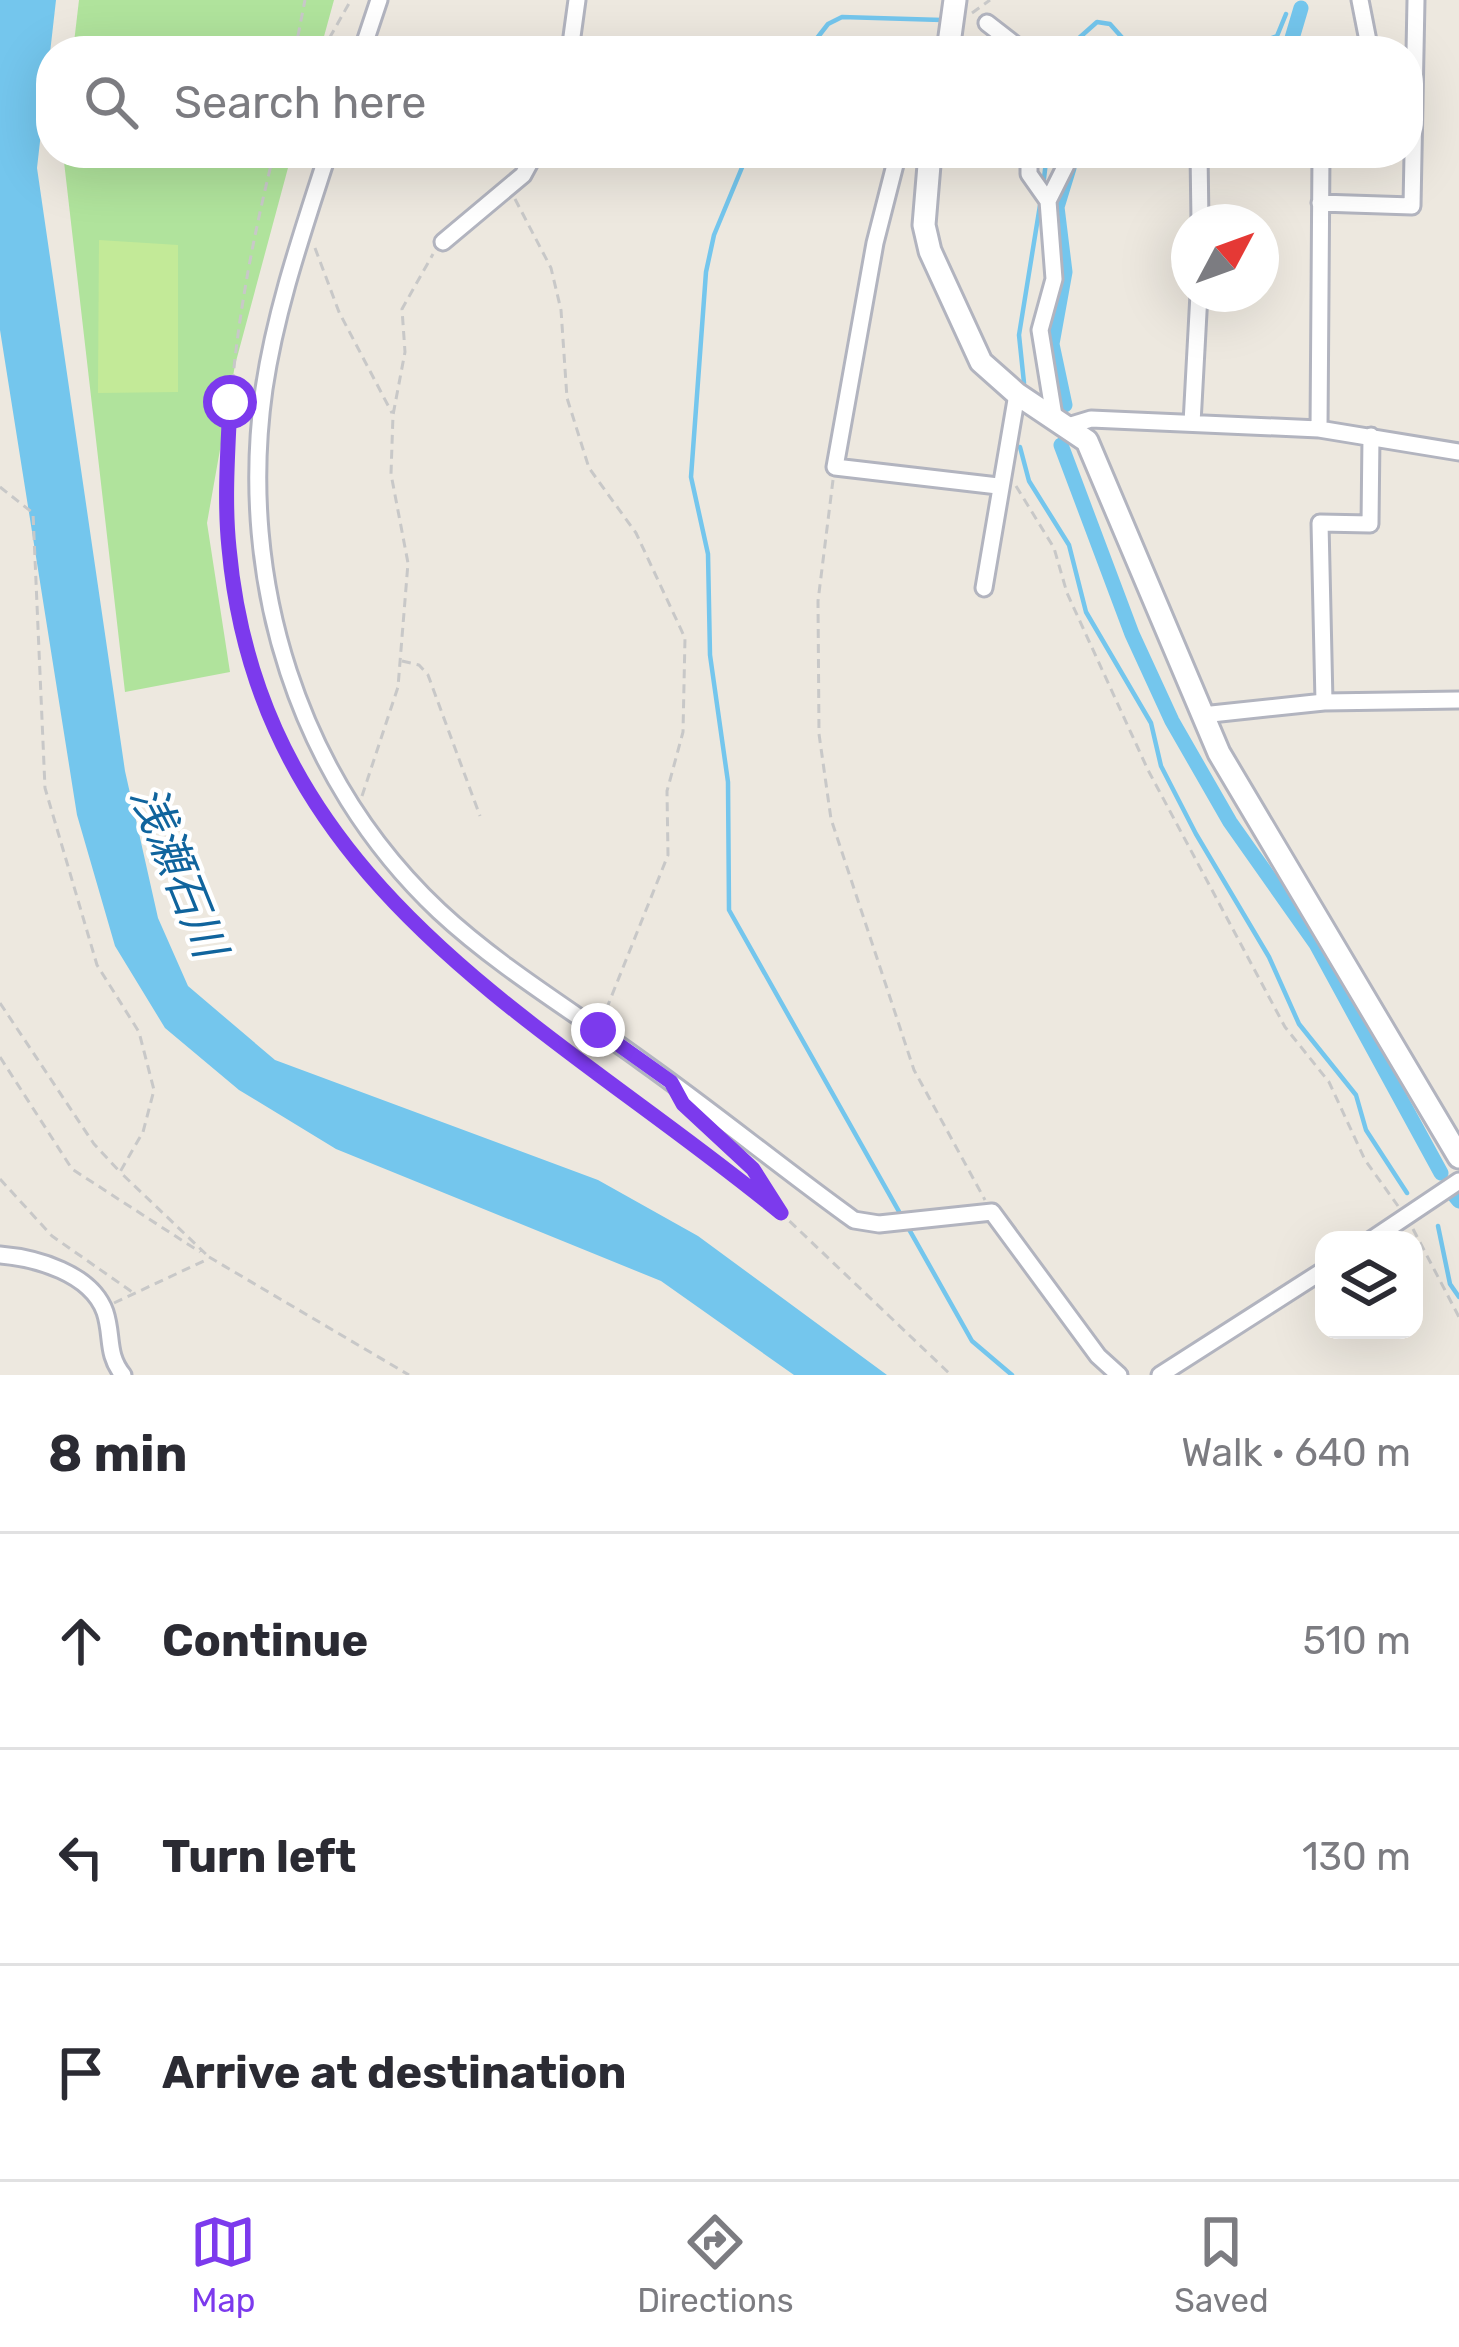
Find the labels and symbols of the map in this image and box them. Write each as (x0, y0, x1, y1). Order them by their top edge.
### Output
north arrow (1171, 204, 1279, 312)
route start (203, 375, 257, 429)
water label: 浅瀬石川 (120, 778, 238, 968)
route end (571, 1003, 625, 1057)

